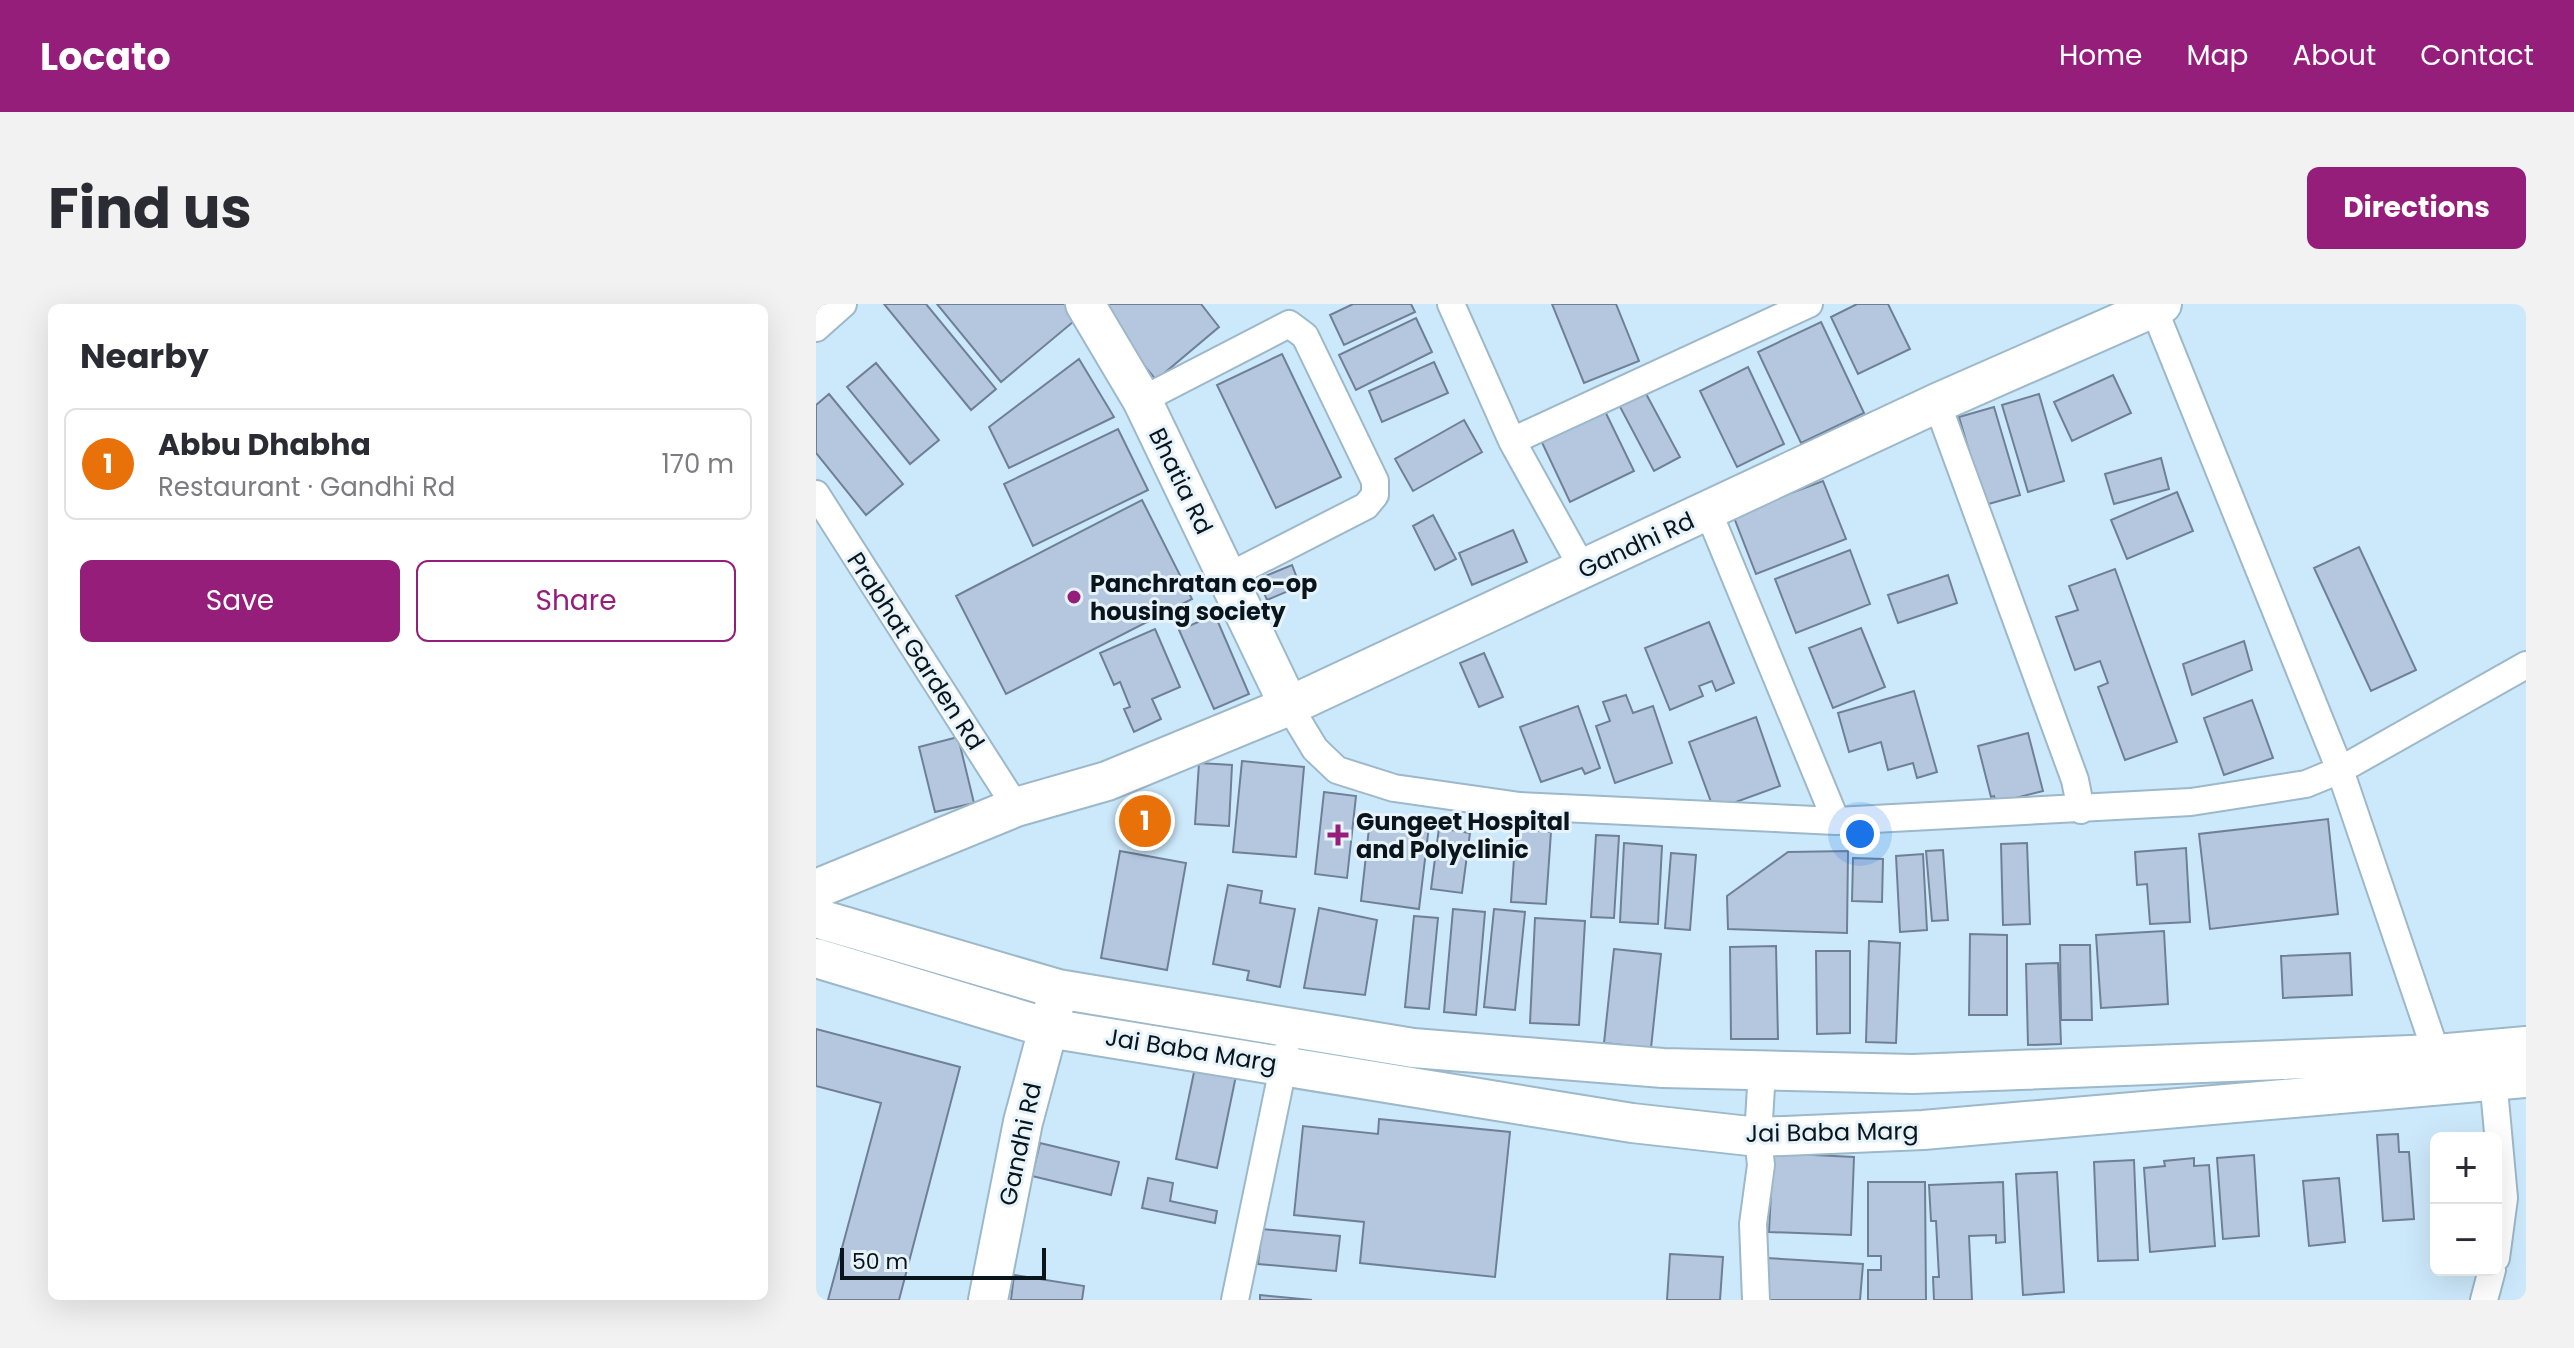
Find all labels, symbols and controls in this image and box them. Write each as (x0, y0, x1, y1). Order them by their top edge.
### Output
text: Locato (40, 30, 171, 83)
text: Home (2059, 36, 2142, 75)
text: Map (2186, 36, 2248, 75)
text: About (2292, 36, 2376, 75)
text: Contact (2420, 36, 2534, 75)
button: Directions (2307, 167, 2526, 249)
text: Find us (48, 169, 252, 248)
text: Nearby (80, 332, 209, 380)
street label: Bhatia Rd (1141, 422, 1221, 540)
text: Abbu Dhabha (158, 423, 371, 466)
text: 1 (103, 446, 113, 482)
text: 170 m (661, 446, 734, 482)
text: Restaurant · Gandhi Rd (158, 469, 455, 505)
street label: Gandhi Rd (1572, 504, 1700, 586)
street label: Prabhat Garden Rd (840, 546, 992, 756)
button: Save (80, 560, 400, 642)
button: Share (416, 560, 736, 642)
place label: Panchratan co-op housing society (1090, 567, 1317, 628)
marker: Panchratan co-op housing society (1065, 588, 1083, 606)
pin: 1 (1119, 791, 1171, 851)
place label: Gungeet Hospital and Polyclinic (1356, 805, 1570, 866)
your location (1840, 814, 1880, 854)
marker: Gungeet Hospital and Polyclinic (1327, 824, 1349, 846)
street label: Jai Baba Marg (1103, 1020, 1279, 1080)
street label: Gandhi Rd (991, 1079, 1049, 1209)
street label: Jai Baba Marg (1745, 1114, 1919, 1150)
map controls (2430, 1132, 2502, 1276)
button: + (2430, 1132, 2502, 1204)
button: − (2430, 1204, 2502, 1276)
scale bar (840, 1244, 1046, 1280)
text: 50 m (852, 1246, 908, 1277)

